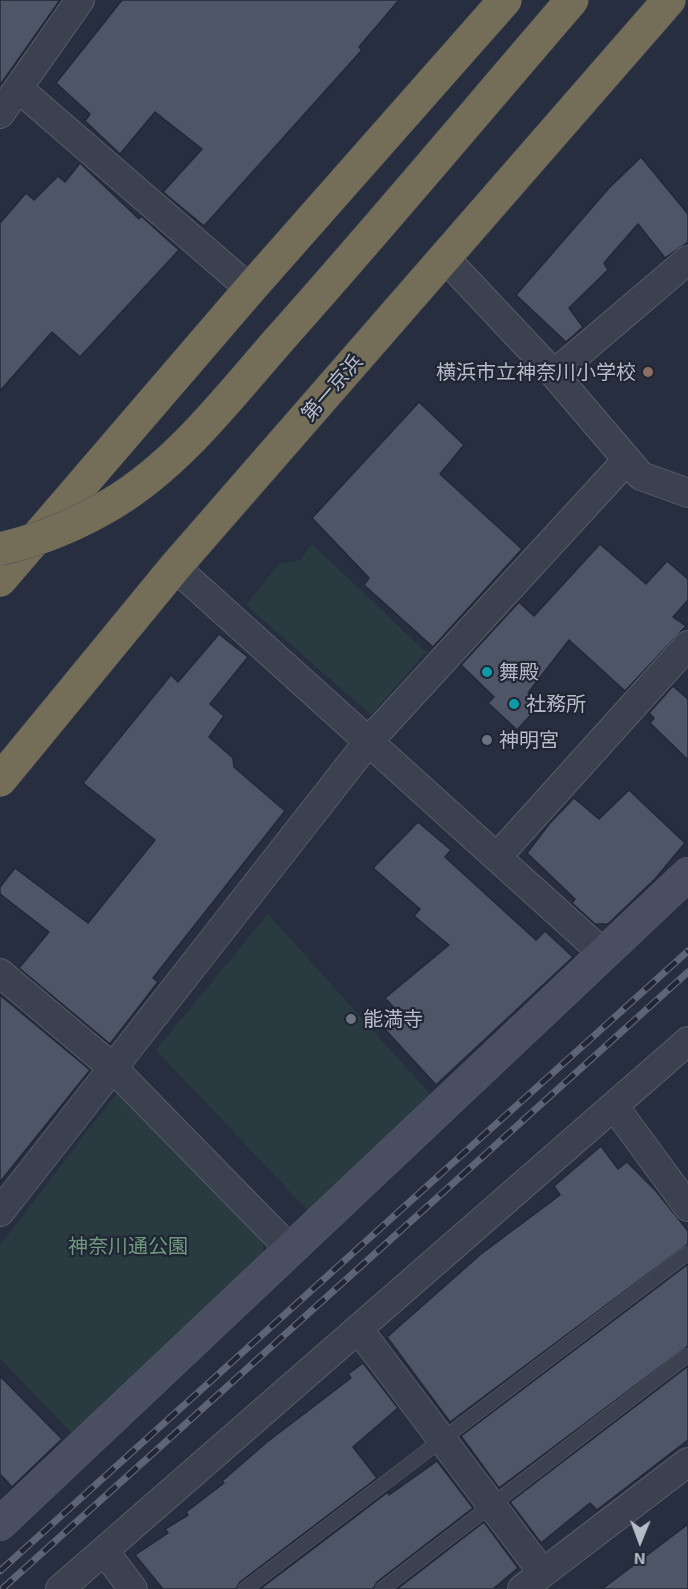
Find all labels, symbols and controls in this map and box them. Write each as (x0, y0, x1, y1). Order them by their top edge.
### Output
street label: 第一京浜 (297, 350, 367, 426)
place label: 横浜市立神奈川小学校 (436, 360, 636, 384)
marker: 横浜市立神奈川小学校 (641, 365, 655, 379)
place label: 舞殿 (499, 660, 539, 684)
marker: 舞殿 (480, 665, 494, 679)
place label: 社務所 (526, 692, 586, 716)
marker: 社務所 (507, 697, 521, 711)
place label: 神明宮 (499, 728, 559, 752)
marker: 神明宮 (480, 733, 494, 747)
place label: 能満寺 (363, 1007, 423, 1031)
marker: 能満寺 (344, 1012, 358, 1026)
park label: 神奈川通公園 (68, 1234, 188, 1258)
north arrow (610, 1511, 670, 1571)
text: N (634, 1550, 646, 1569)

